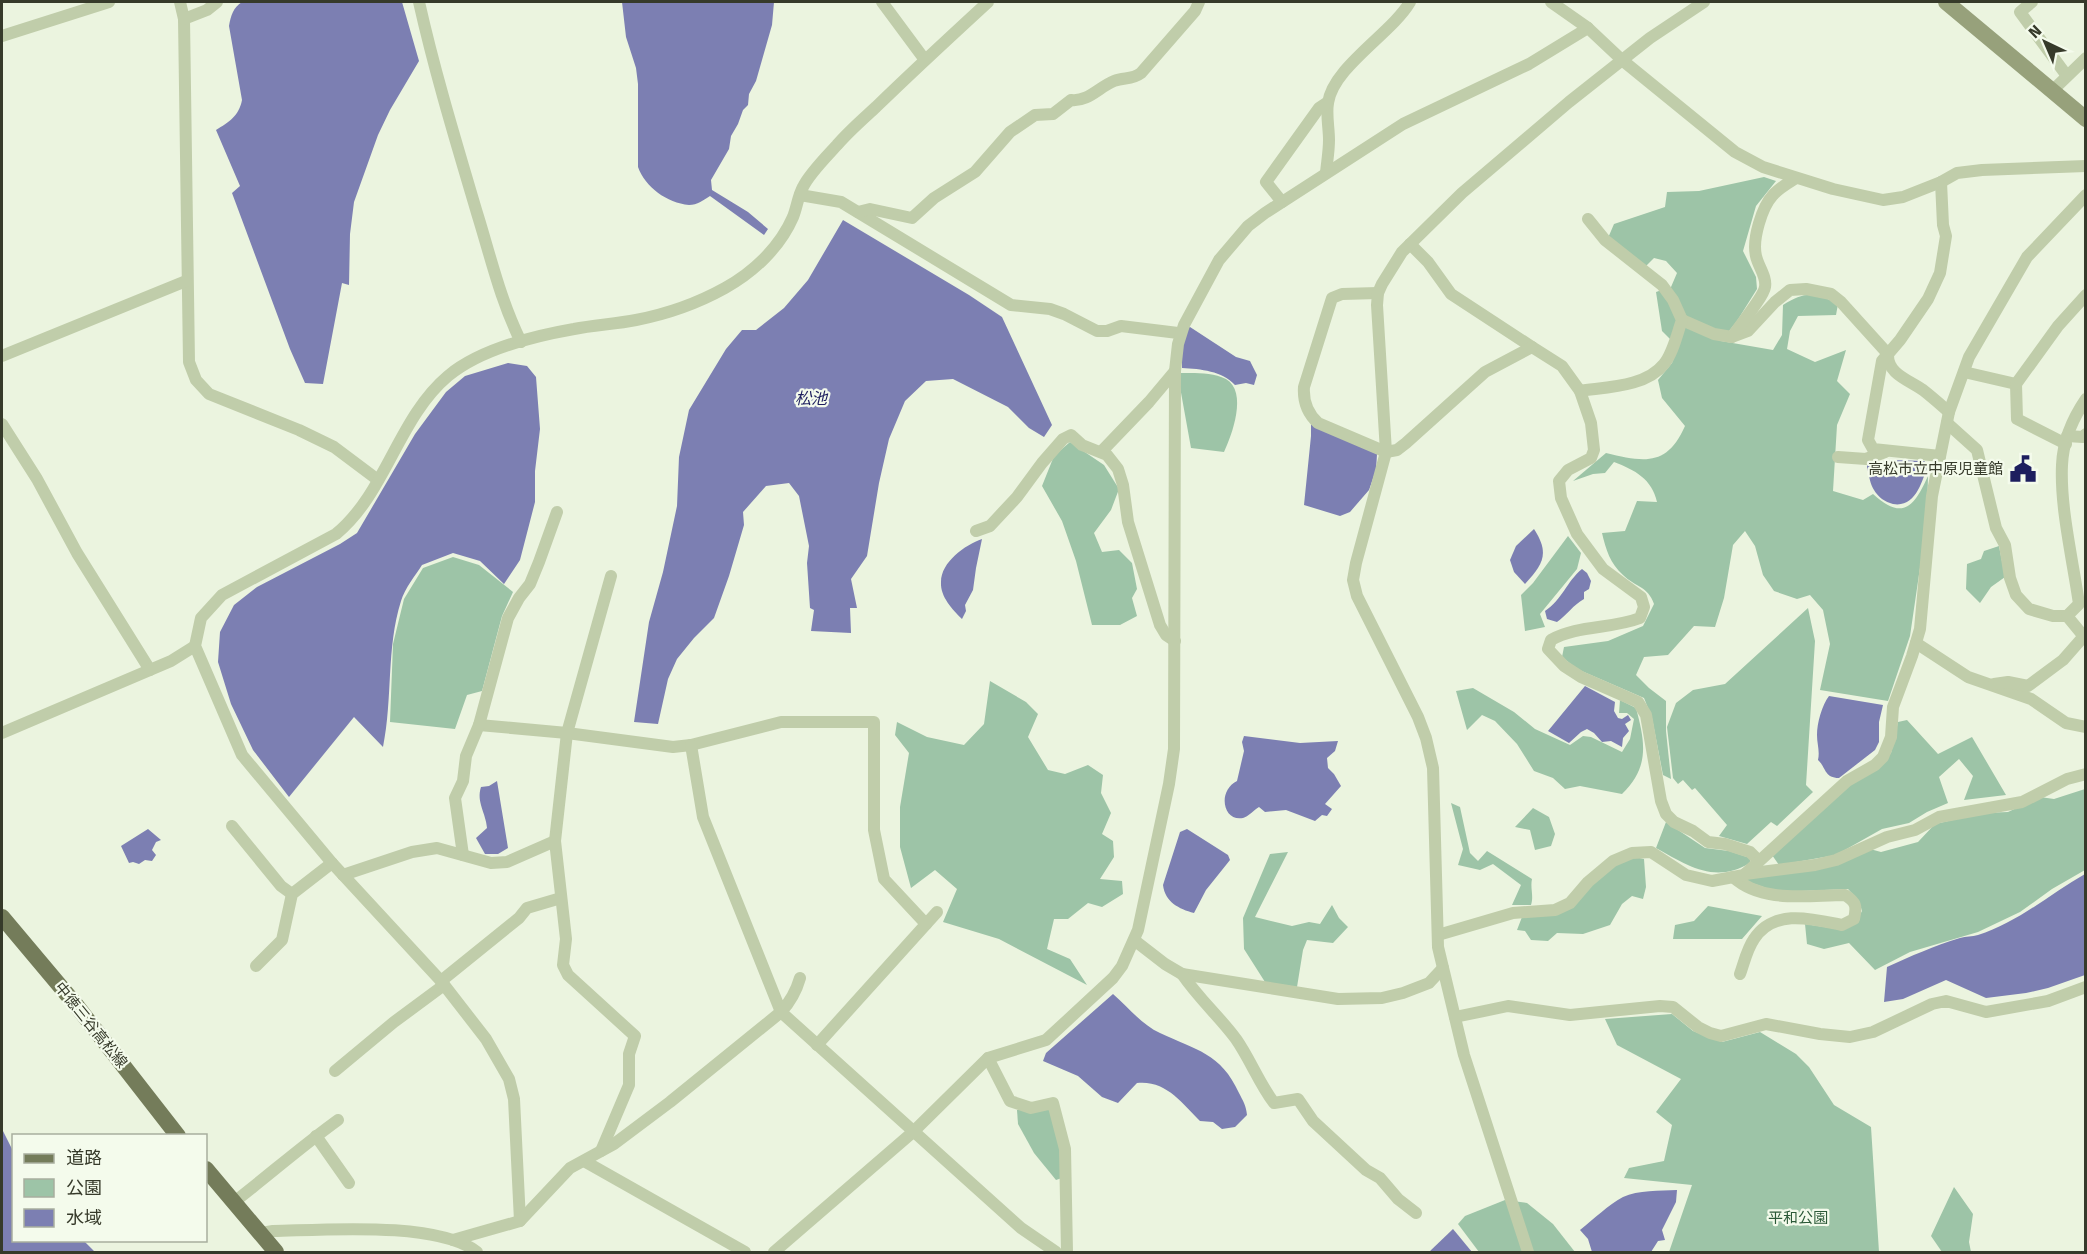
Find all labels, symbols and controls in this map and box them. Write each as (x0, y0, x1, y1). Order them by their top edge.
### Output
north arrow (2015, 12, 2075, 72)
text: N (2025, 21, 2045, 42)
water label: 松池 (795, 389, 829, 408)
public building icon: 高松市立中原児童館 (2008, 454, 2038, 484)
place label: 高松市立中原児童館 (1868, 460, 2003, 478)
street label: 中徳三谷高松線 (51, 979, 131, 1071)
legend (12, 1134, 207, 1242)
text: 道路 (66, 1147, 102, 1169)
text: 公園 (66, 1177, 102, 1199)
text: 水域 (66, 1207, 102, 1229)
park label: 平和公園 (1768, 1209, 1828, 1227)

